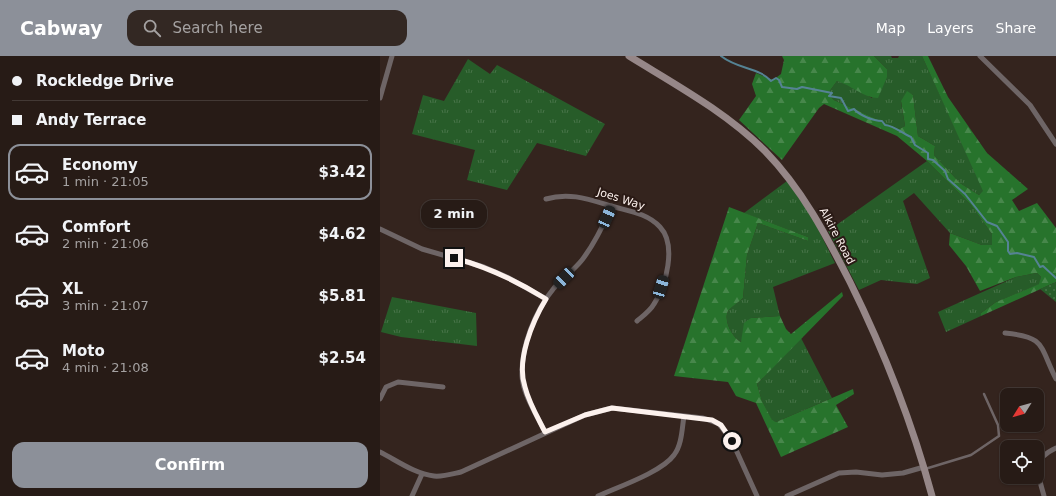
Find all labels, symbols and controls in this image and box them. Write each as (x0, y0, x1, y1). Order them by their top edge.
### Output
search box (127, 10, 407, 46)
text: Cabway (20, 17, 103, 39)
icon: search (141, 17, 163, 39)
text: Search here (173, 19, 263, 37)
text: Map (876, 20, 905, 36)
text: Layers (927, 20, 974, 36)
text: Share (996, 20, 1036, 36)
text: Rockledge Drive (36, 72, 174, 90)
text: Andy Terrace (36, 111, 146, 129)
icon: car (14, 154, 50, 190)
text: Economy (62, 156, 138, 174)
text: $3.42 (319, 163, 366, 181)
text: 1 min · 21:05 (62, 174, 149, 189)
street label: Joes Way (595, 185, 647, 213)
callout: 2 min (421, 200, 487, 228)
car (597, 204, 617, 230)
text: 2 min (434, 206, 474, 221)
street label: Alkire Road (817, 206, 857, 266)
icon: car (14, 216, 50, 252)
text: Comfort (62, 218, 130, 236)
text: $4.62 (319, 225, 366, 243)
text: 2 min · 21:06 (62, 236, 149, 251)
route end (445, 249, 463, 267)
car (551, 265, 577, 291)
car (652, 274, 670, 300)
icon: car (14, 278, 50, 314)
text: XL (62, 280, 83, 298)
text: $5.81 (319, 287, 366, 305)
text: 3 min · 21:07 (62, 298, 149, 313)
icon: car (14, 340, 50, 376)
text: Moto (62, 342, 105, 360)
text: $2.54 (319, 349, 366, 367)
text: 4 min · 21:08 (62, 360, 149, 375)
north arrow (1000, 388, 1044, 432)
map controls (1000, 388, 1044, 484)
route start (723, 432, 741, 450)
button: locate (1000, 440, 1044, 484)
button: Confirm (12, 442, 368, 488)

